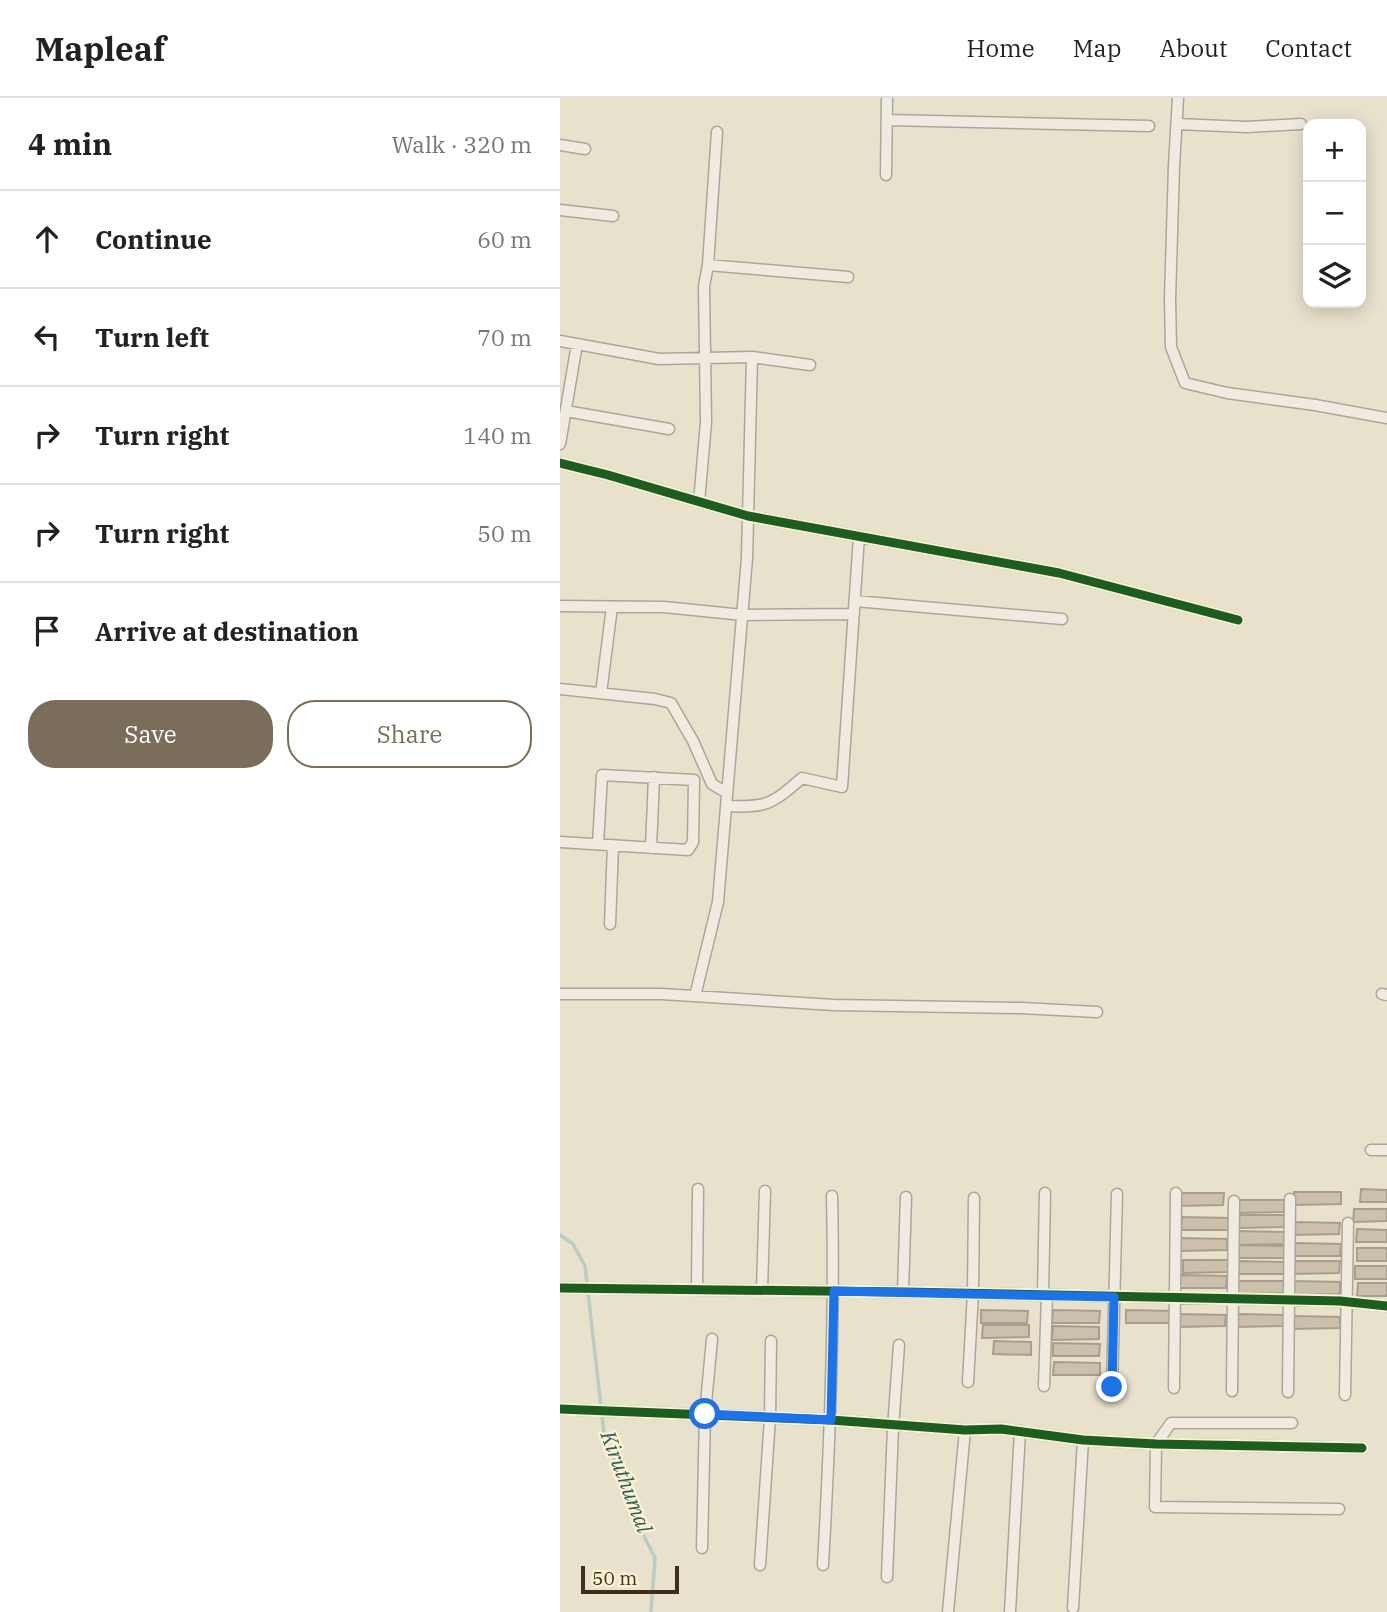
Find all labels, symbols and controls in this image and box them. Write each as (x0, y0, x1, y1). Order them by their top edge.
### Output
text: Mapleaf (35, 27, 166, 70)
text: Home (967, 32, 1035, 64)
text: Map (1073, 32, 1121, 64)
text: About (1159, 32, 1227, 64)
text: Contact (1265, 32, 1352, 64)
map controls (1303, 119, 1366, 308)
button: + (1303, 119, 1366, 182)
text: 4 min (28, 124, 112, 163)
text: Walk · 320 m (391, 129, 532, 159)
button: − (1303, 182, 1366, 245)
icon: ahead (28, 220, 66, 258)
text: Continue (95, 222, 212, 256)
text: 60 m (477, 224, 532, 254)
button: layers (1303, 245, 1366, 308)
icon: left (28, 318, 66, 356)
text: Turn left (95, 320, 209, 354)
text: 70 m (477, 322, 532, 352)
icon: right (28, 416, 66, 454)
text: Turn right (95, 418, 229, 452)
text: 140 m (463, 420, 532, 450)
icon: right (28, 514, 66, 552)
text: Turn right (95, 516, 229, 550)
text: 50 m (477, 518, 532, 548)
icon: arrive (28, 612, 66, 650)
text: Arrive at destination (95, 614, 359, 648)
button: Save (28, 700, 273, 768)
button: Share (287, 700, 532, 768)
route end (1096, 1371, 1127, 1402)
route start (689, 1398, 720, 1429)
water label: Kiruthumal (594, 1426, 660, 1538)
scale bar (581, 1563, 679, 1595)
text: 50 m (592, 1566, 637, 1590)

